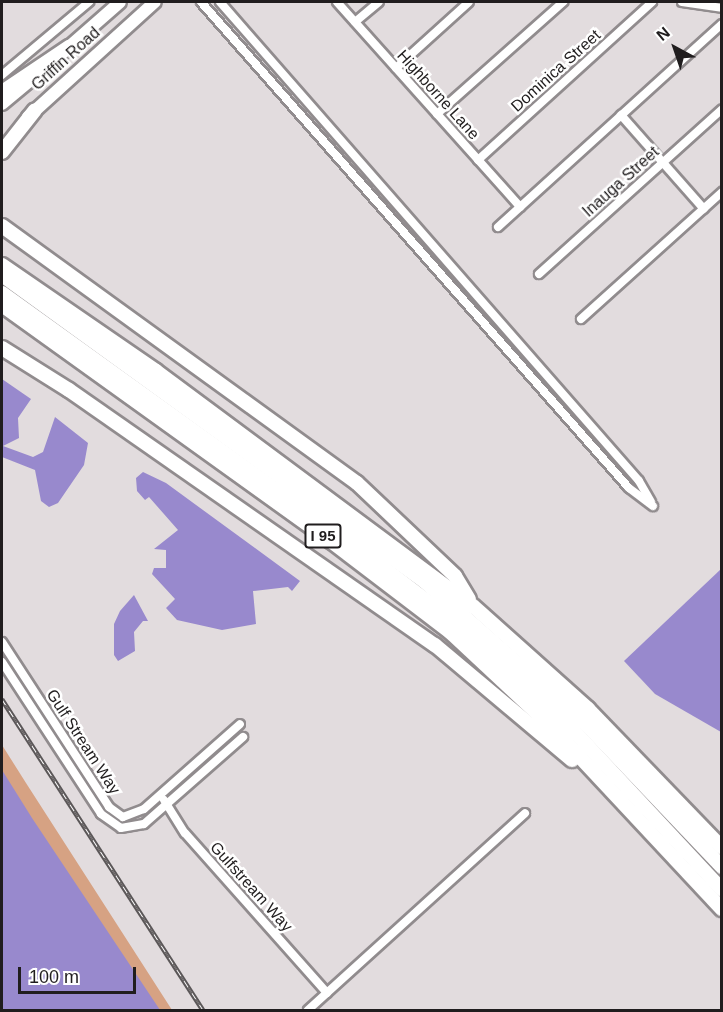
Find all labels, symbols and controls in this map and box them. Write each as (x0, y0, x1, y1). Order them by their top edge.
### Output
north arrow (645, 18, 705, 78)
street label: Griffin Road (28, 23, 104, 95)
text: N (653, 24, 673, 44)
street label: Dominica Street (507, 26, 605, 116)
street label: Highborne Lane (393, 46, 483, 144)
street label: Inauga Street (579, 143, 663, 221)
road number: I 95 (304, 524, 342, 548)
street label: Gulf Stream Way (42, 686, 124, 798)
street label: Gulfstream Way (206, 838, 296, 936)
scale bar (21, 955, 140, 993)
text: 100 m (29, 967, 79, 987)

